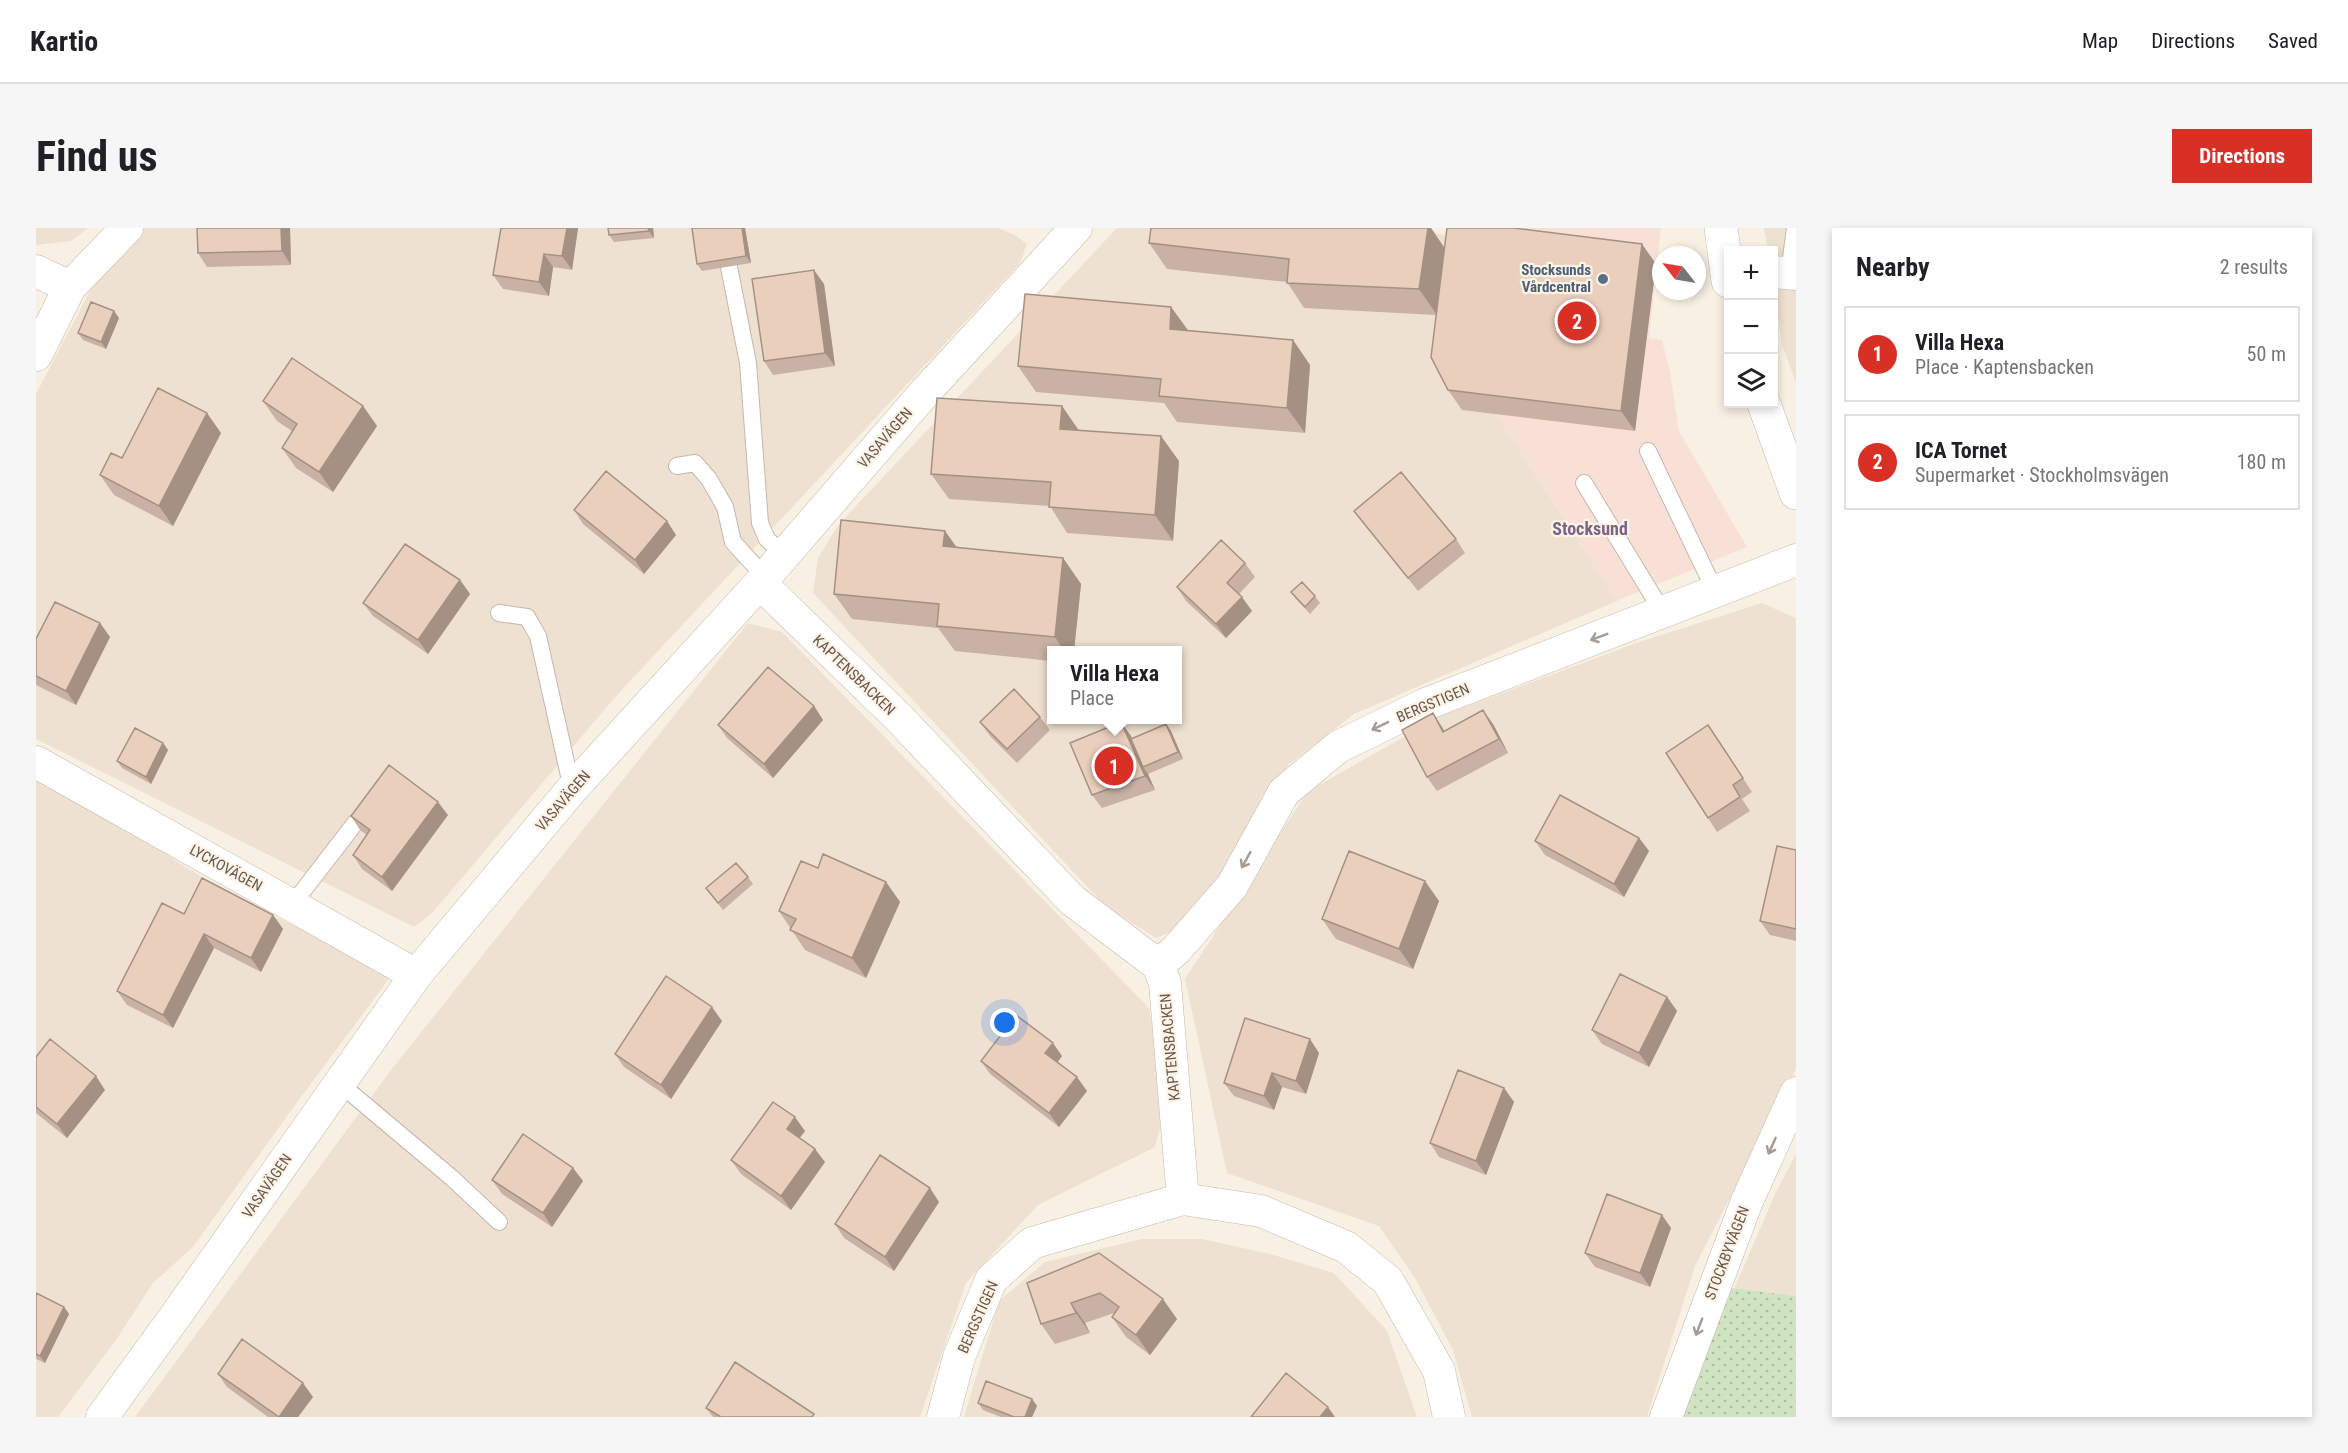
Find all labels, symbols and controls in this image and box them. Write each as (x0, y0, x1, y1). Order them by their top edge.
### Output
text: Kartio (30, 25, 98, 58)
text: Map (2082, 29, 2118, 53)
text: Directions (2151, 29, 2235, 53)
text: Saved (2268, 29, 2318, 53)
button: Directions (2172, 129, 2312, 183)
text: Find us (36, 132, 157, 181)
north arrow (1652, 246, 1706, 300)
map controls (1724, 246, 1778, 408)
button: + (1724, 246, 1778, 300)
text: Nearby (1856, 252, 1930, 282)
text: 2 results (2220, 255, 2288, 279)
place label: Stocksunds Vårdcentral (1521, 261, 1591, 296)
marker: Stocksunds Vårdcentral (1596, 272, 1610, 286)
pin: 2 (1558, 298, 1596, 344)
button: − (1724, 300, 1778, 354)
text: Villa Hexa (1915, 330, 2004, 355)
text: 1 (1872, 342, 1883, 366)
text: 50 m (2247, 342, 2286, 366)
button: layers (1724, 354, 1778, 408)
text: Place · Kaptensbacken (1915, 355, 2094, 379)
street label: VASAVÄGEN (854, 404, 916, 472)
text: ICA Tornet (1915, 438, 2007, 463)
text: 2 (1872, 450, 1883, 474)
text: 180 m (2237, 450, 2286, 474)
text: Supermarket · Stockholmsvägen (1915, 463, 2169, 487)
district label: Stocksund (1552, 518, 1628, 539)
street label: KAPTENSBACKEN (809, 631, 899, 719)
one-way arrow (1590, 632, 1609, 643)
popup (1047, 646, 1182, 724)
text: Villa Hexa (1070, 661, 1159, 686)
street label: BERGSTIGEN (1394, 680, 1472, 726)
text: Place (1070, 686, 1114, 710)
one-way arrow (1371, 721, 1389, 733)
pin: 1 (1094, 744, 1134, 788)
street label: VASAVÄGEN (532, 767, 594, 835)
street label: LYCKOVÄGEN (186, 841, 266, 895)
one-way arrow (1240, 851, 1252, 868)
street label: KAPTENSBACKEN (1156, 993, 1184, 1101)
your location (990, 1008, 1019, 1037)
one-way arrow (1765, 1137, 1777, 1155)
street label: VASAVÄGEN (238, 1150, 296, 1222)
street label: STOCKBYVÄGEN (1701, 1204, 1753, 1302)
street label: BERGSTIGEN (954, 1278, 1002, 1356)
one-way arrow (1692, 1317, 1703, 1336)

